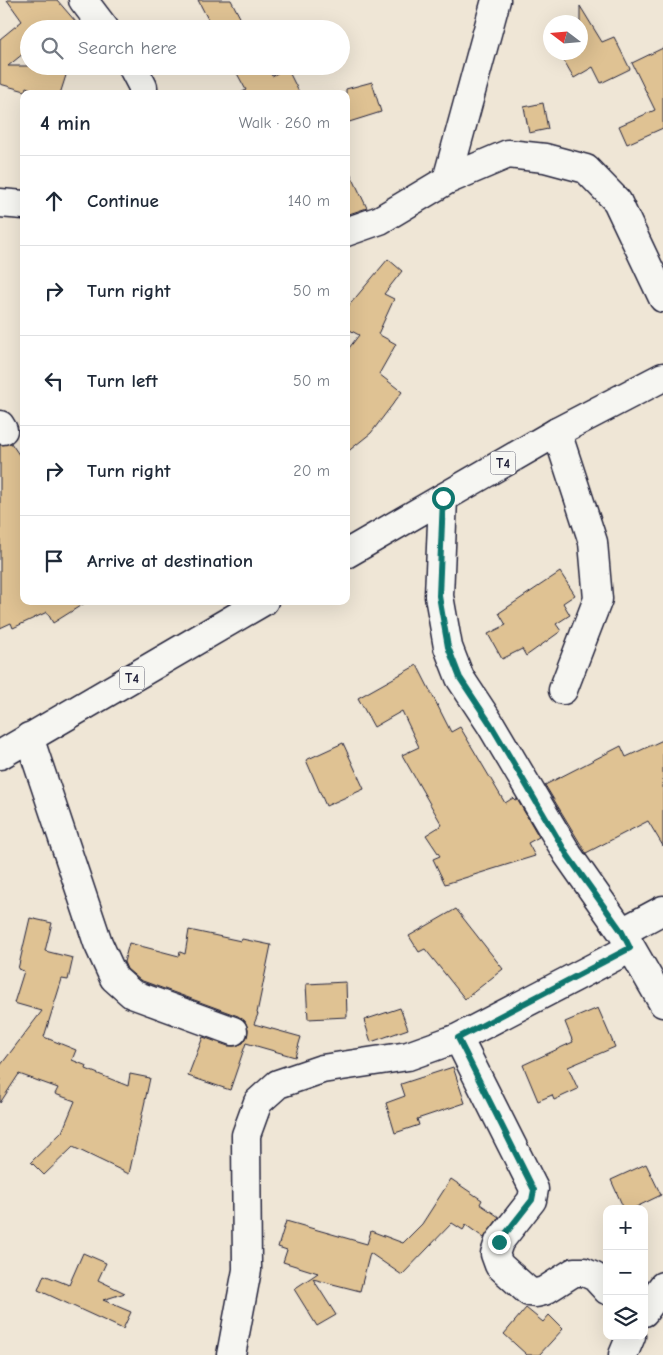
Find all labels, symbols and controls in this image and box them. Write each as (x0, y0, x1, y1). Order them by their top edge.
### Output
north arrow (543, 15, 588, 60)
search box (20, 20, 350, 75)
icon: search (38, 34, 66, 62)
text: Search here (78, 37, 177, 59)
text: 4 min (40, 111, 91, 135)
text: Walk · 260 m (239, 114, 330, 132)
icon: ahead (40, 187, 68, 215)
text: Continue (87, 190, 159, 212)
text: 140 m (288, 192, 330, 210)
icon: right (40, 277, 68, 305)
text: Turn right (87, 280, 171, 302)
text: 50 m (293, 282, 330, 300)
icon: left (40, 367, 68, 395)
text: Turn left (87, 370, 158, 392)
text: 50 m (293, 372, 330, 390)
road number: T4 (490, 452, 516, 474)
icon: right (40, 457, 68, 485)
text: Turn right (87, 460, 171, 482)
text: 20 m (293, 462, 330, 480)
route start (432, 487, 455, 510)
icon: arrive (40, 547, 68, 575)
text: Arrive at destination (87, 550, 253, 572)
road number: T4 (120, 666, 144, 690)
map controls (603, 1205, 648, 1340)
button: + (603, 1205, 648, 1250)
route end (488, 1231, 511, 1254)
button: − (603, 1250, 648, 1295)
button: layers (603, 1295, 648, 1340)

